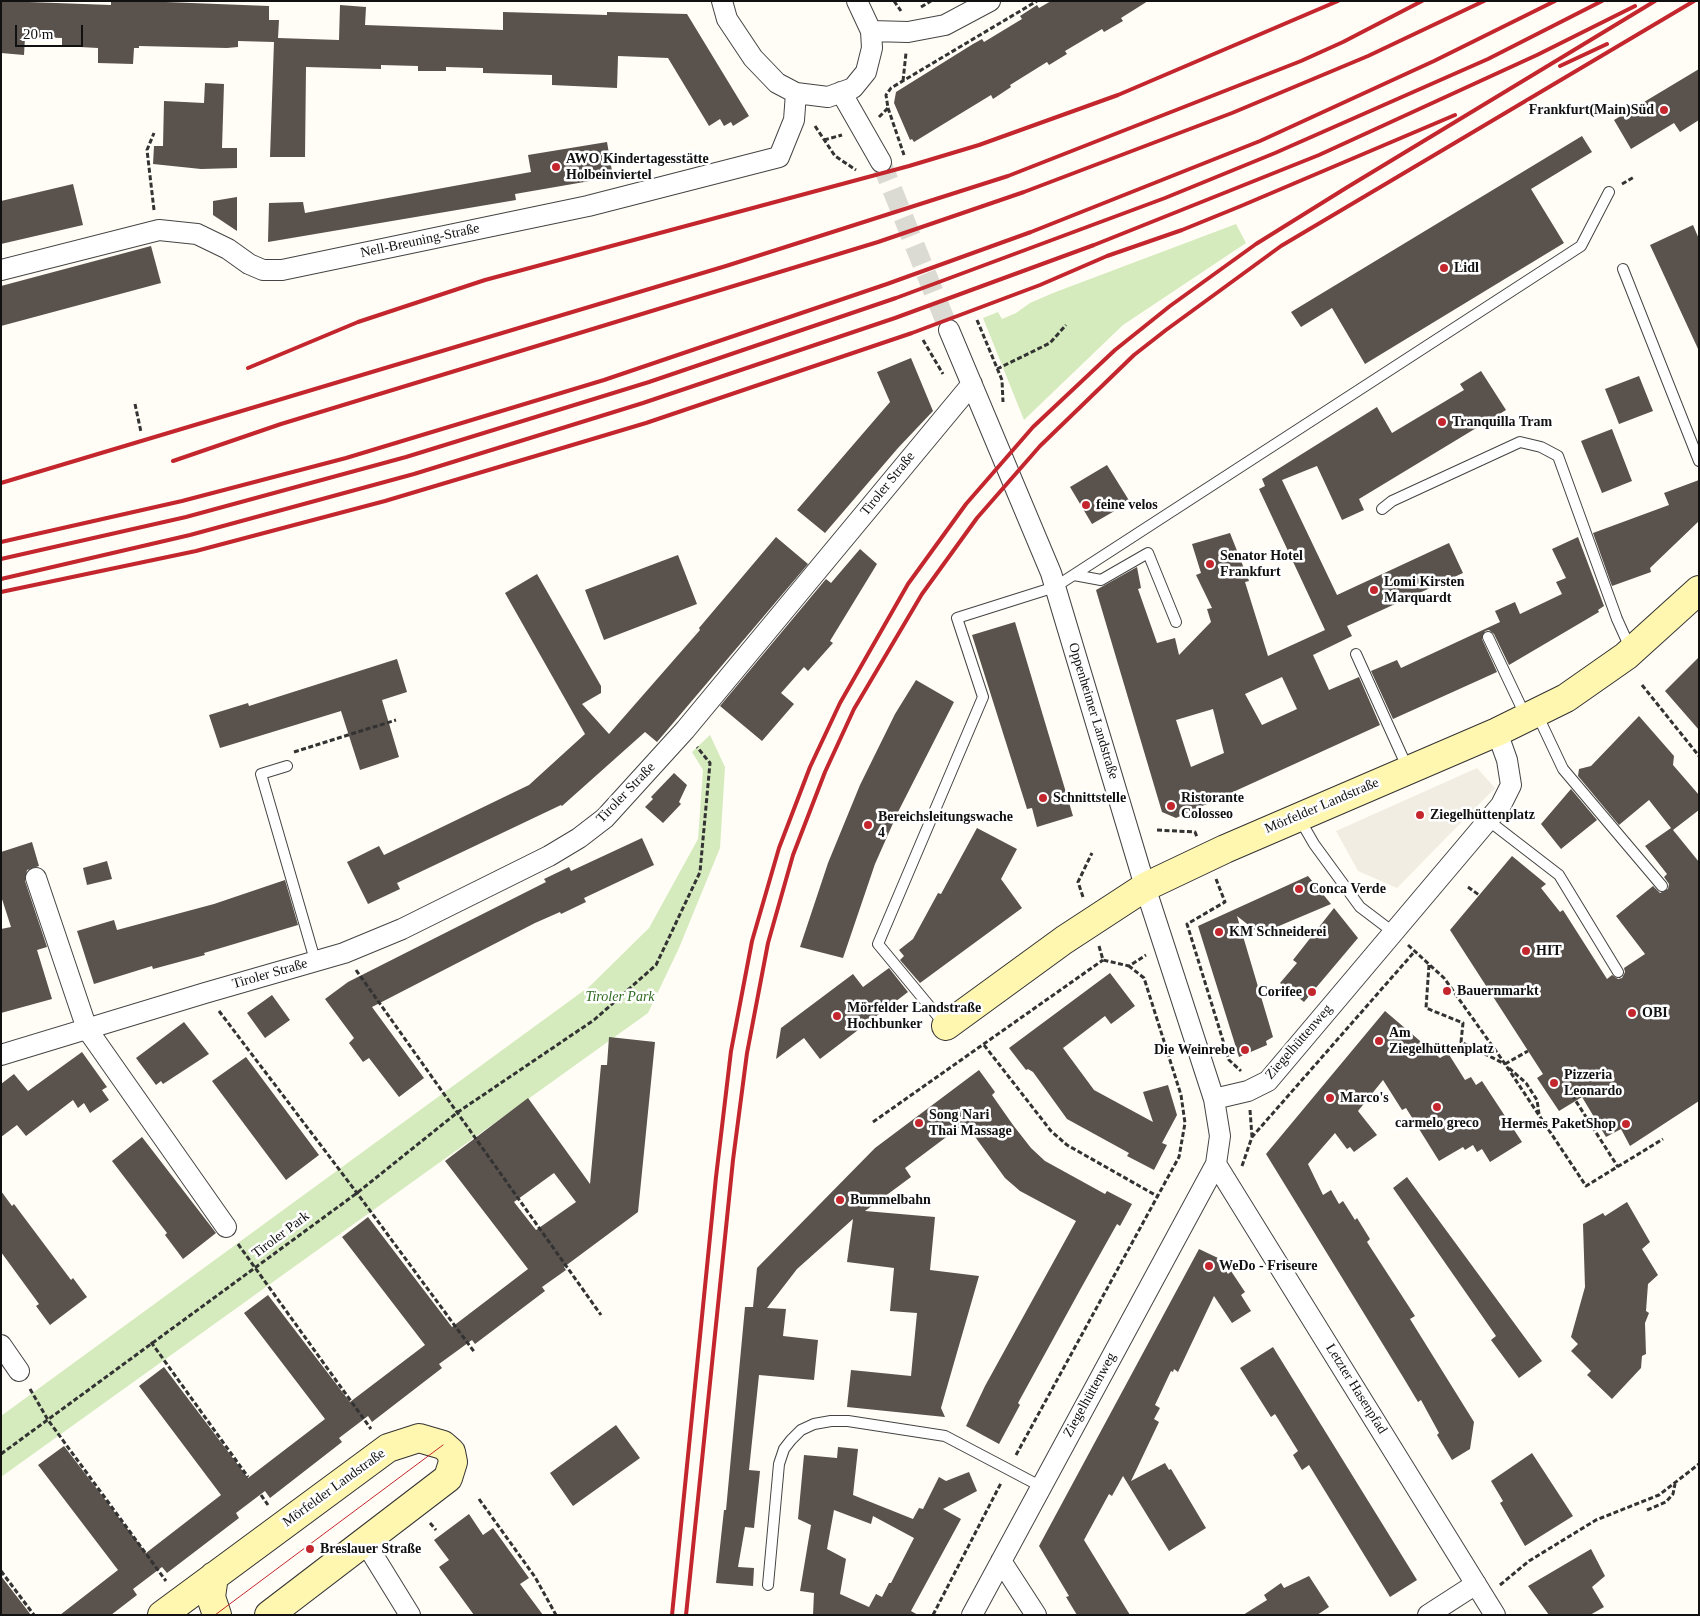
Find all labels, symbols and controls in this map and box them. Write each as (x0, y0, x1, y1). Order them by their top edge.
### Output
scale bar (18, 15, 85, 47)
text: 20 m (23, 26, 53, 42)
place label: Frankfurt(Main)Süd (1529, 102, 1654, 118)
marker: Frankfurt(Main)Süd (1658, 104, 1670, 116)
place label: AWO Kindertagesstätte Holbeinviertel (566, 151, 709, 184)
marker: AWO Kindertagesstätte Holbeinviertel (550, 161, 562, 173)
street label: Nell-Breuning-Straße (359, 220, 481, 262)
place label: Lidl (1454, 260, 1479, 276)
marker: Lidl (1438, 262, 1450, 274)
place label: Tranquilla Tram (1452, 414, 1552, 430)
marker: Tranquilla Tram (1436, 416, 1448, 428)
street label: Tiroler Straße (857, 449, 919, 519)
place label: feine velos (1096, 497, 1158, 513)
marker: feine velos (1080, 499, 1092, 511)
place label: Senator Hotel Frankfurt (1220, 548, 1303, 580)
marker: Senator Hotel Frankfurt (1204, 558, 1216, 570)
place label: Lomi Kirsten Marquardt (1384, 574, 1464, 606)
marker: Lomi Kirsten Marquardt (1368, 584, 1380, 596)
street label: Oppenheimer Landstraße (1064, 641, 1122, 781)
street label: Tiroler Straße (593, 759, 659, 827)
street label: Mörfelder Landstraße (1262, 774, 1382, 838)
place label: Schnittstelle (1053, 790, 1126, 806)
place label: Ristorante Colosseo (1181, 790, 1244, 822)
marker: Schnittstelle (1037, 792, 1049, 804)
marker: Ristorante Colosseo (1165, 800, 1177, 812)
place label: Ziegelhüttenplatz (1430, 807, 1535, 823)
place label: Bereichsleitungswache 4 (878, 809, 1013, 842)
marker: Ziegelhüttenplatz (1414, 809, 1426, 821)
marker: Bereichsleitungswache 4 (862, 819, 874, 831)
place label: Conca Verde (1309, 881, 1386, 897)
marker: Conca Verde (1293, 883, 1305, 895)
place label: KM Schneiderei (1229, 924, 1326, 940)
marker: KM Schneiderei (1213, 926, 1225, 938)
place label: HIT (1536, 943, 1562, 959)
marker: HIT (1520, 945, 1532, 957)
street label: Tiroler Straße (230, 955, 310, 993)
place label: Bauernmarkt (1457, 983, 1539, 999)
place label: Corifee (1258, 984, 1302, 1000)
marker: Bauernmarkt (1441, 985, 1453, 997)
marker: Corifee (1306, 986, 1318, 998)
park label: Tiroler Park (585, 989, 655, 1005)
place label: Mörfelder Landstraße Hochbunker (847, 1000, 981, 1032)
street label: Ziegelhüttenweg (1262, 1001, 1336, 1083)
place label: OBI (1642, 1005, 1668, 1021)
marker: OBI (1626, 1007, 1638, 1019)
marker: Mörfelder Landstraße Hochbunker (831, 1010, 843, 1022)
place label: Am Ziegelhüttenplatz (1389, 1025, 1494, 1058)
marker: Am Ziegelhüttenplatz (1373, 1035, 1385, 1047)
place label: Die Weinrebe (1154, 1042, 1235, 1058)
marker: Die Weinrebe (1239, 1044, 1251, 1056)
place label: Pizzeria Leonardo (1564, 1067, 1622, 1100)
marker: Pizzeria Leonardo (1548, 1077, 1560, 1089)
place label: Marco's (1340, 1090, 1389, 1106)
marker: Marco's (1324, 1092, 1336, 1104)
marker: carmelo greco (1431, 1101, 1443, 1113)
place label: Song Nari Thai Massage (929, 1107, 1012, 1140)
place label: carmelo greco (1395, 1115, 1479, 1131)
place label: Hermes PaketShop (1501, 1116, 1616, 1132)
marker: Song Nari Thai Massage (913, 1117, 925, 1129)
marker: Hermes PaketShop (1620, 1118, 1632, 1130)
place label: Bummelbahn (850, 1192, 931, 1208)
marker: Bummelbahn (834, 1194, 846, 1206)
street label: Tiroler Park (249, 1208, 313, 1262)
place label: WeDo - Friseure (1219, 1258, 1317, 1274)
marker: WeDo - Friseure (1203, 1260, 1215, 1272)
street label: Letzter Hasenpfad (1322, 1341, 1390, 1437)
street label: Ziegelhüttenweg (1060, 1350, 1120, 1440)
street label: Mörfelder Landstraße (280, 1445, 388, 1531)
place label: Breslauer Straße (320, 1541, 421, 1557)
marker: Breslauer Straße (304, 1543, 316, 1555)

